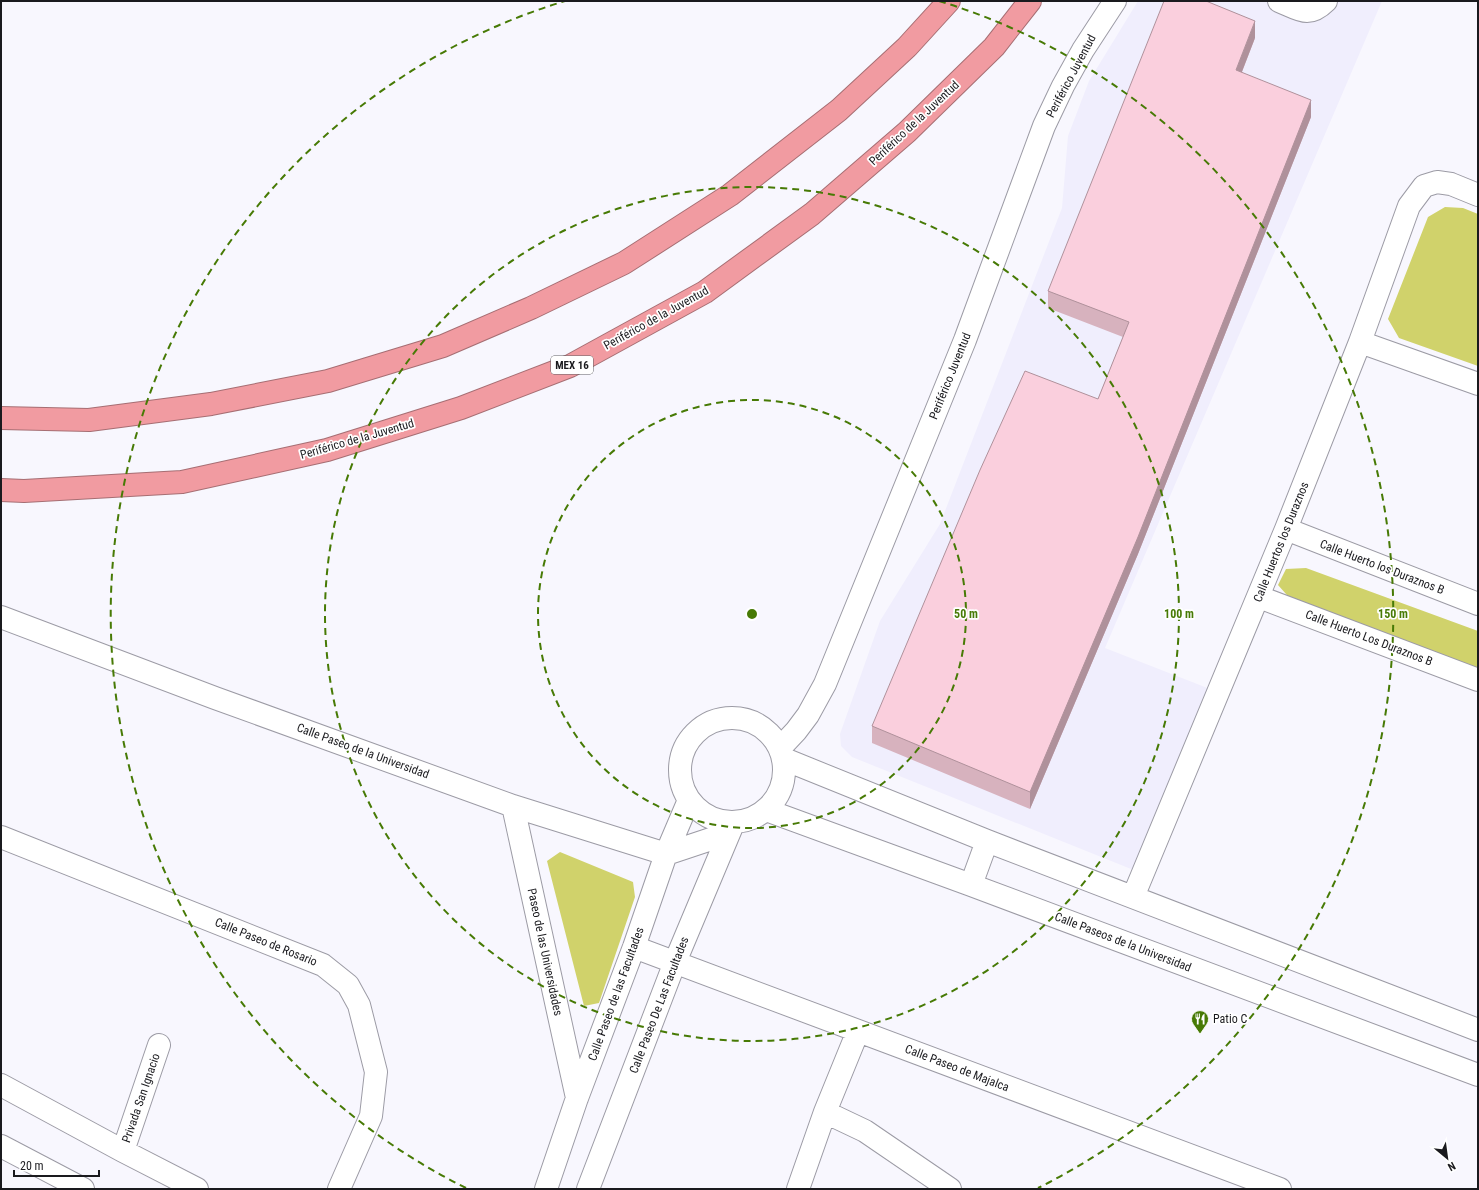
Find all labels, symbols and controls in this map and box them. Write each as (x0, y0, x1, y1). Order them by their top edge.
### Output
street label: Periférico Juventud (1043, 32, 1099, 120)
street label: Periférico de la Juventud (866, 78, 962, 168)
street label: Periférico de la Juventud (601, 283, 711, 353)
street label: Periférico Juventud (926, 331, 974, 421)
road number: MEX 16 (551, 356, 593, 374)
street label: Periférico de la Juventud (299, 416, 416, 462)
street label: Calle Huertos los Duraznos (1250, 480, 1312, 604)
street label: Calle Huerto los Duraznos B (1318, 537, 1446, 597)
centre of rings (745, 607, 759, 621)
text: 50 m (954, 607, 978, 621)
text: 100 m (1164, 607, 1194, 621)
street label: Calle Huerto Los Duraznos B (1303, 607, 1435, 669)
text: 150 m (1378, 607, 1408, 621)
street label: Calle Paseo de la Universidad (295, 721, 431, 781)
street label: Paseo de las Universidades (525, 887, 565, 1017)
street label: Calle Paseos de la Universidad (1053, 909, 1193, 975)
street label: Calle Paseo de Rosario (213, 915, 319, 969)
street label: Calle Paseo de las Facultades (585, 925, 647, 1063)
street label: Calle Paseo De Las Facultades (626, 935, 692, 1075)
restaurant icon: Patio C (1190, 1009, 1210, 1034)
place label: Patio C (1213, 1012, 1247, 1026)
street label: Calle Paseo de Majalca (903, 1042, 1011, 1094)
street label: Privada San Ignacio (119, 1051, 163, 1145)
north arrow (1427, 1138, 1467, 1178)
scale bar (14, 1152, 99, 1178)
text: 20 m (20, 1159, 44, 1173)
text: N (1445, 1159, 1458, 1174)

